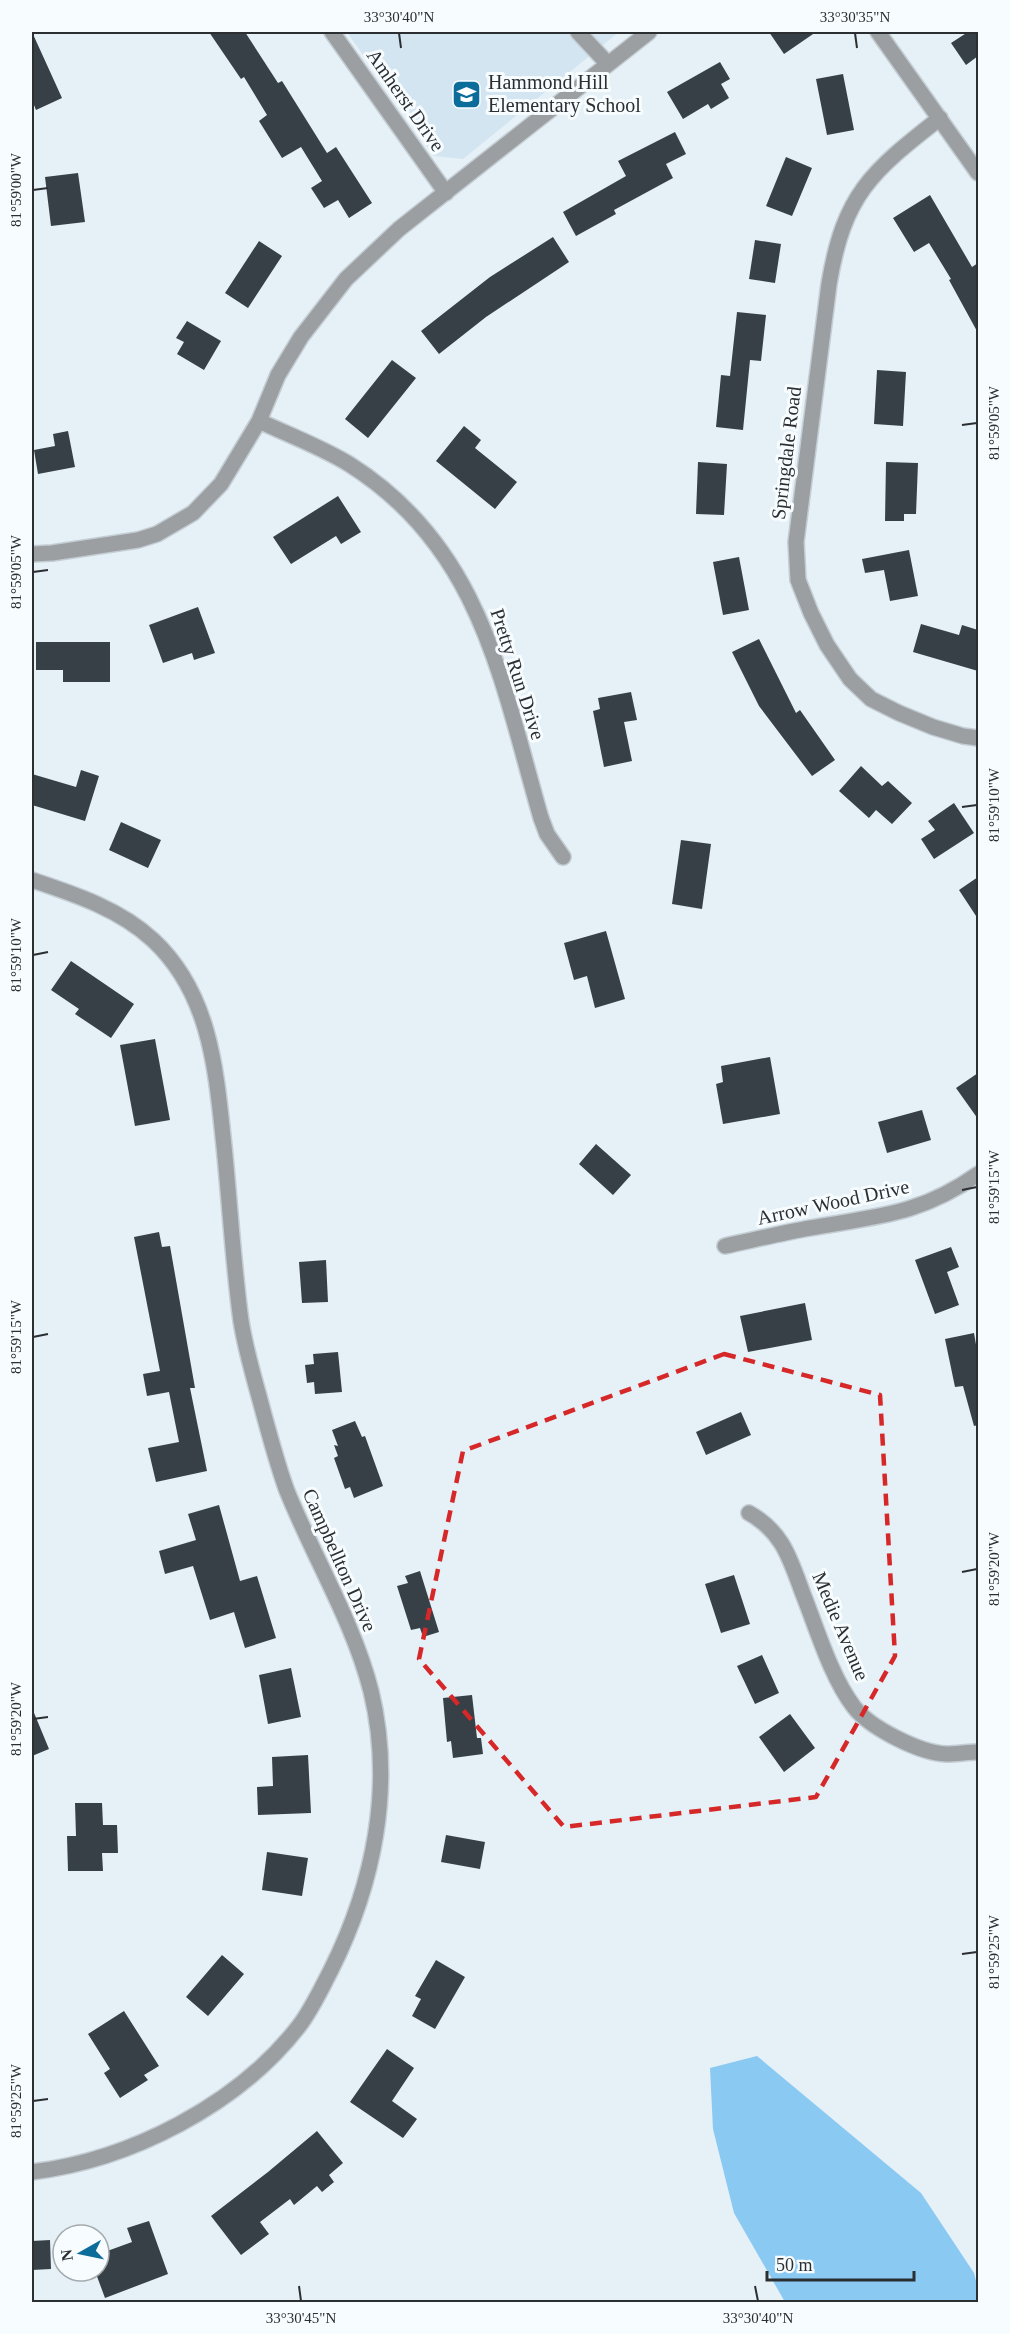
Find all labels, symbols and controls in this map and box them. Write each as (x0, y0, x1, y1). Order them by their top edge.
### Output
text: 33°30'40"N (364, 9, 434, 25)
text: 33°30'35"N (820, 9, 890, 25)
street label: Amherst Drive (363, 45, 449, 155)
place label: Hammond Hill Elementary School (488, 71, 641, 117)
school or university icon: Hammond Hill Elementary School (451, 78, 483, 110)
text: 81°59'00"W (8, 152, 24, 227)
street label: Springdale Road (767, 385, 806, 521)
text: 81°59'05"W (986, 385, 1002, 460)
text: 81°59'05"W (8, 534, 24, 609)
street label: Pretty Run Drive (485, 606, 550, 743)
text: 81°59'10"W (986, 767, 1002, 842)
text: 81°59'10"W (8, 917, 24, 992)
text: 81°59'15"W (986, 1149, 1002, 1224)
street label: Arrow Wood Drive (755, 1175, 911, 1229)
text: 81°59'15"W (8, 1299, 24, 1374)
street label: Campbellton Drive (298, 1485, 381, 1635)
text: 81°59'20"W (986, 1531, 1002, 1606)
street label: Medie Avenue (808, 1568, 874, 1684)
text: 81°59'20"W (8, 1681, 24, 1756)
text: 81°59'25"W (986, 1914, 1002, 1989)
text: 81°59'25"W (8, 2063, 24, 2138)
north arrow (51, 2223, 111, 2283)
scale bar (767, 2244, 914, 2282)
text: N (57, 2248, 76, 2262)
text: 50 m (776, 2255, 813, 2275)
text: 33°30'45"N (266, 2310, 336, 2326)
text: 33°30'40"N (723, 2310, 793, 2326)

